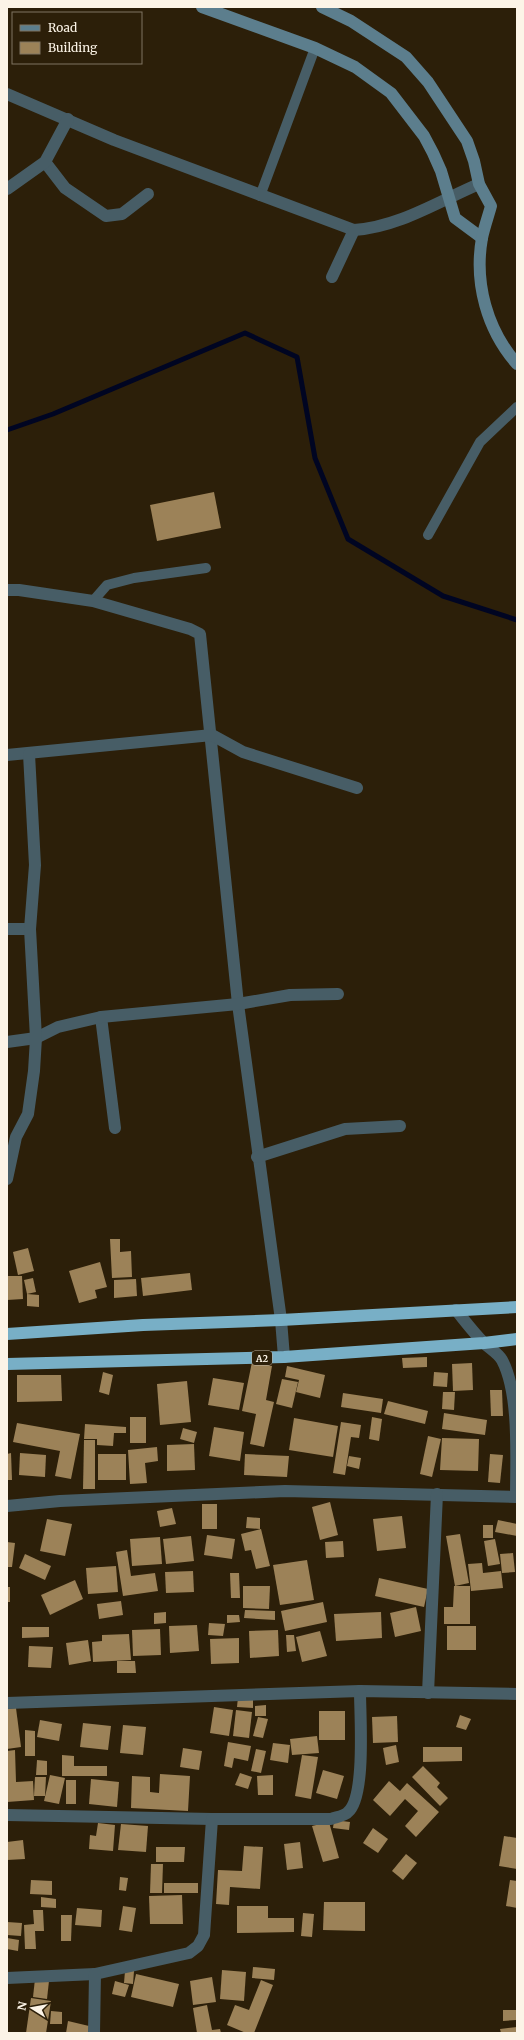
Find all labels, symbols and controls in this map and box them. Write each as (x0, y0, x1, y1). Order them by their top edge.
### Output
legend (12, 12, 142, 64)
text: Road (48, 20, 77, 35)
text: Building (48, 40, 98, 55)
road number: A2 (252, 1351, 272, 1365)
north arrow (12, 1988, 52, 2028)
text: N (14, 2000, 30, 2012)

